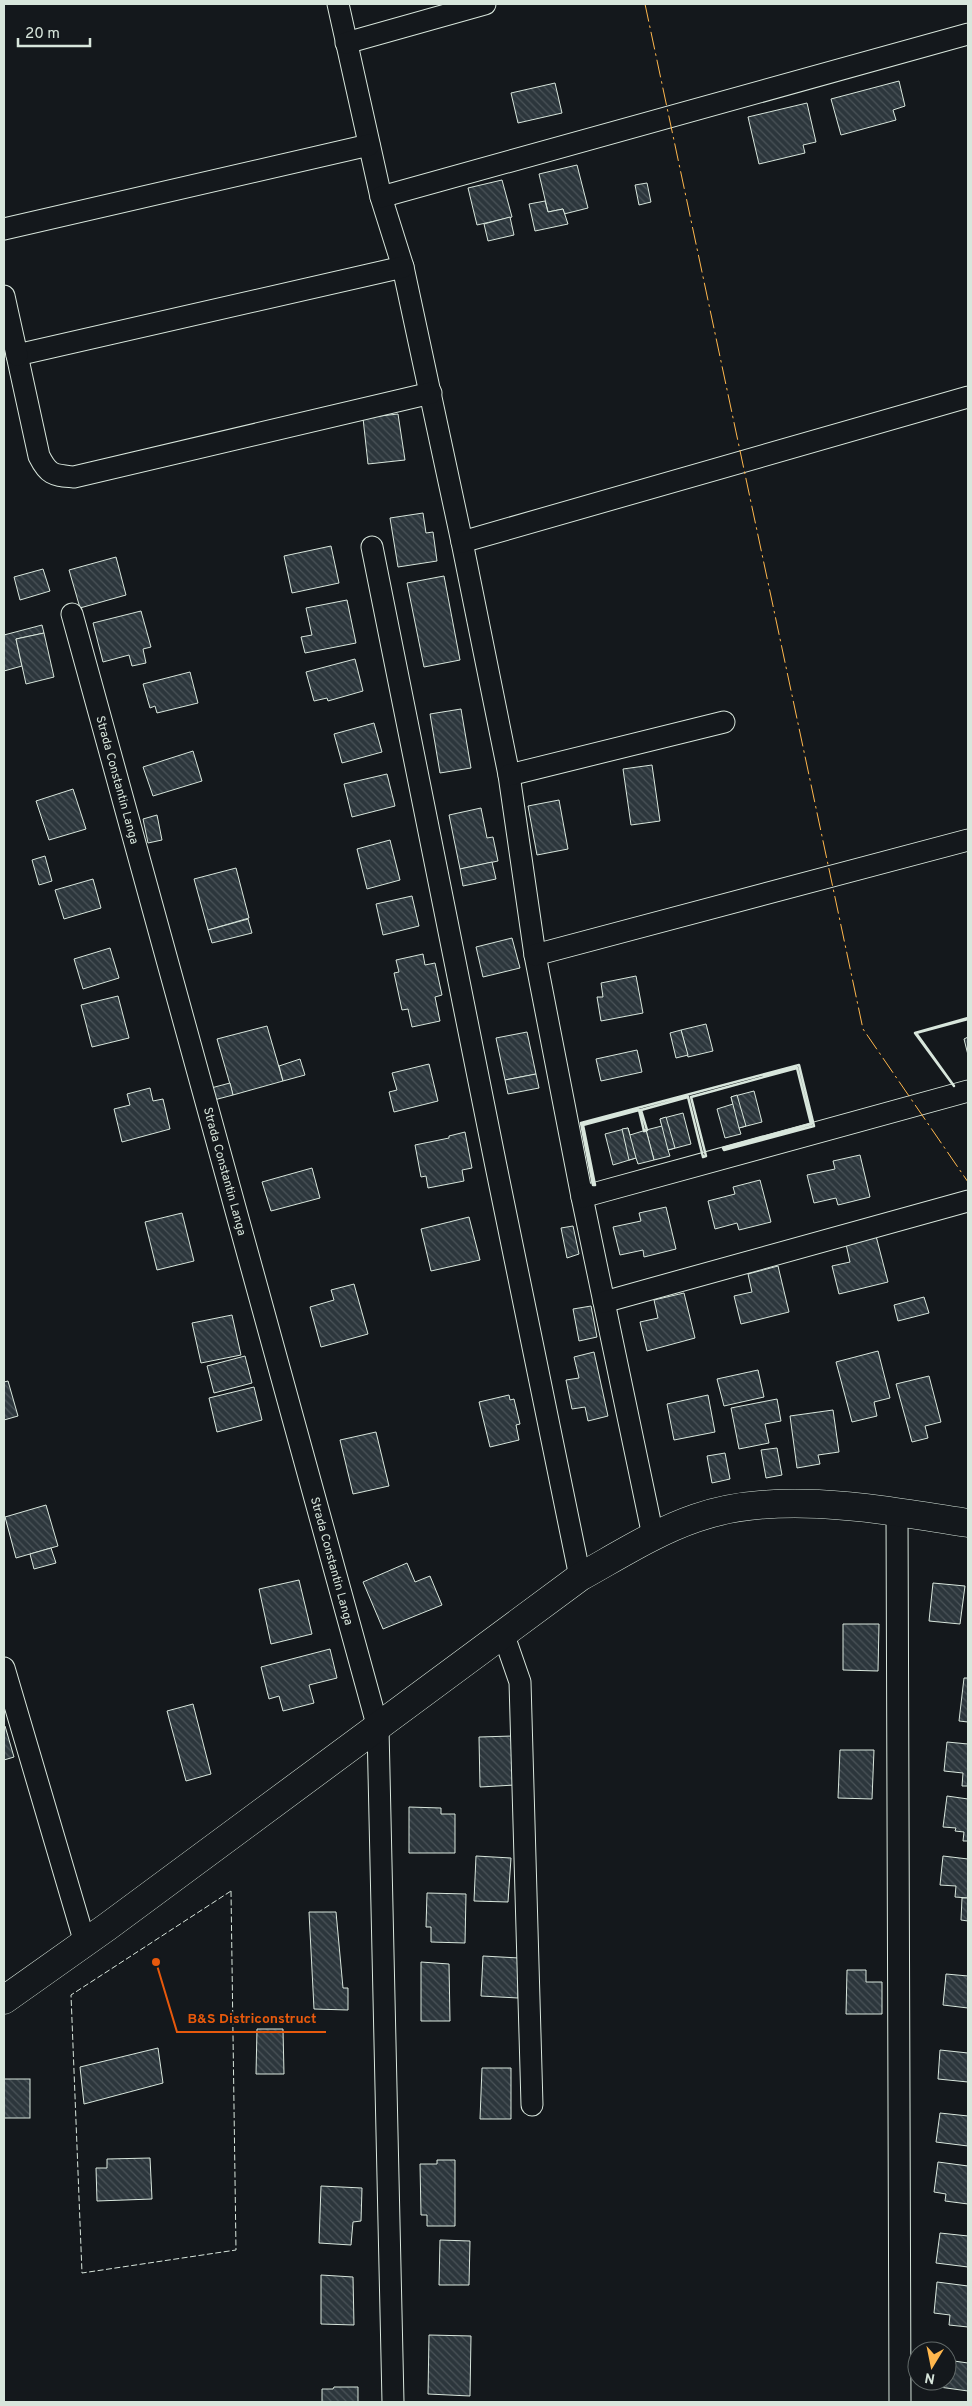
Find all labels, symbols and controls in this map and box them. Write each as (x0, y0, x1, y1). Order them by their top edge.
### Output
scale bar (18, 15, 90, 47)
text: 20 m (25, 25, 60, 44)
street label: Strada Constantin Langa (91, 714, 142, 846)
street label: Strada Constantin Langa (199, 1106, 249, 1238)
street label: Strada Constantin Langa (306, 1495, 356, 1627)
callout: B&S Districonstruct (177, 2003, 326, 2032)
text: B&S Districonstruct (187, 2011, 317, 2028)
north arrow (907, 2341, 957, 2391)
text: N (924, 2368, 936, 2387)

